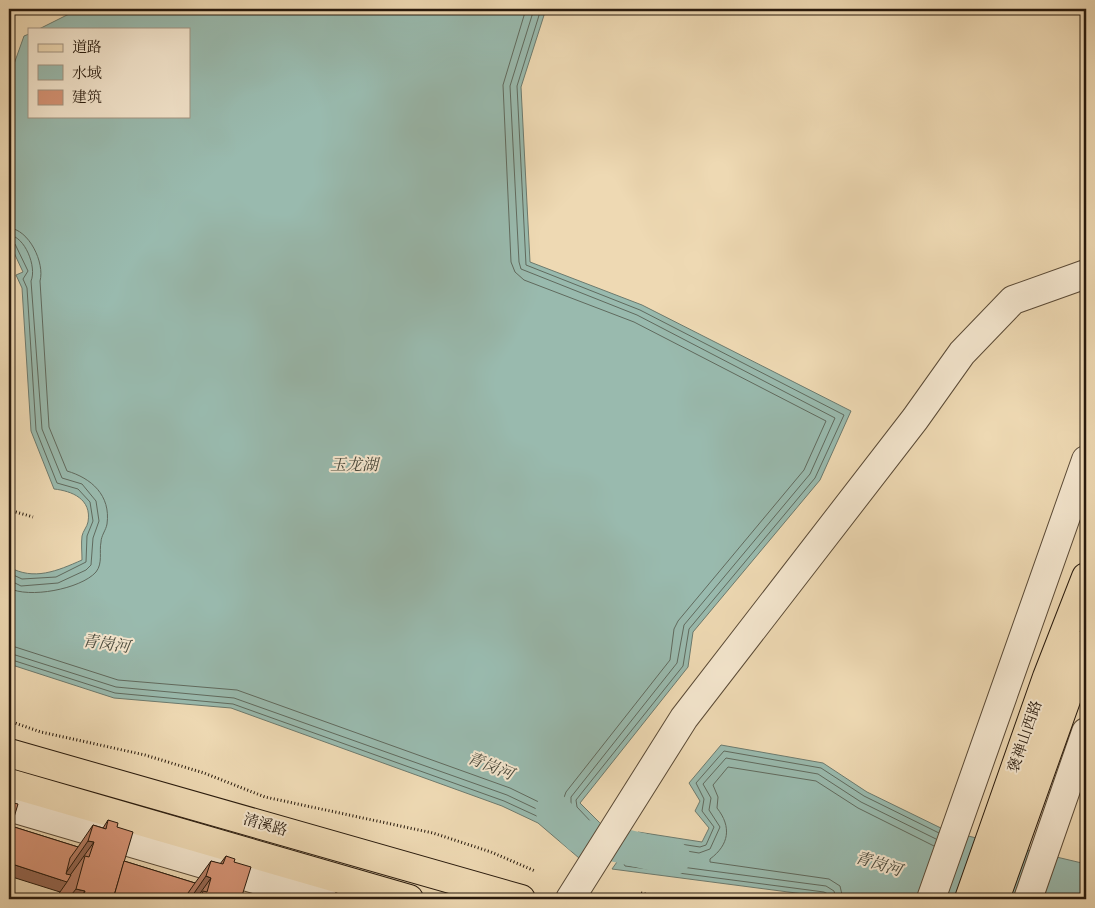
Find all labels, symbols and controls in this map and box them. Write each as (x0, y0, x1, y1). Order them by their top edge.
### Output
legend (28, 28, 190, 118)
text: 道路 (72, 38, 102, 59)
text: 水域 (72, 64, 102, 85)
text: 建筑 (72, 88, 102, 109)
water label: 玉龙湖 (330, 455, 381, 477)
water label: 青岗河 (81, 631, 134, 660)
street label: 褒禅山西路 (1004, 698, 1048, 776)
water label: 青岗河 (464, 748, 519, 787)
street label: 清溪路 (240, 810, 290, 842)
water label: 青岗河 (852, 847, 907, 883)

